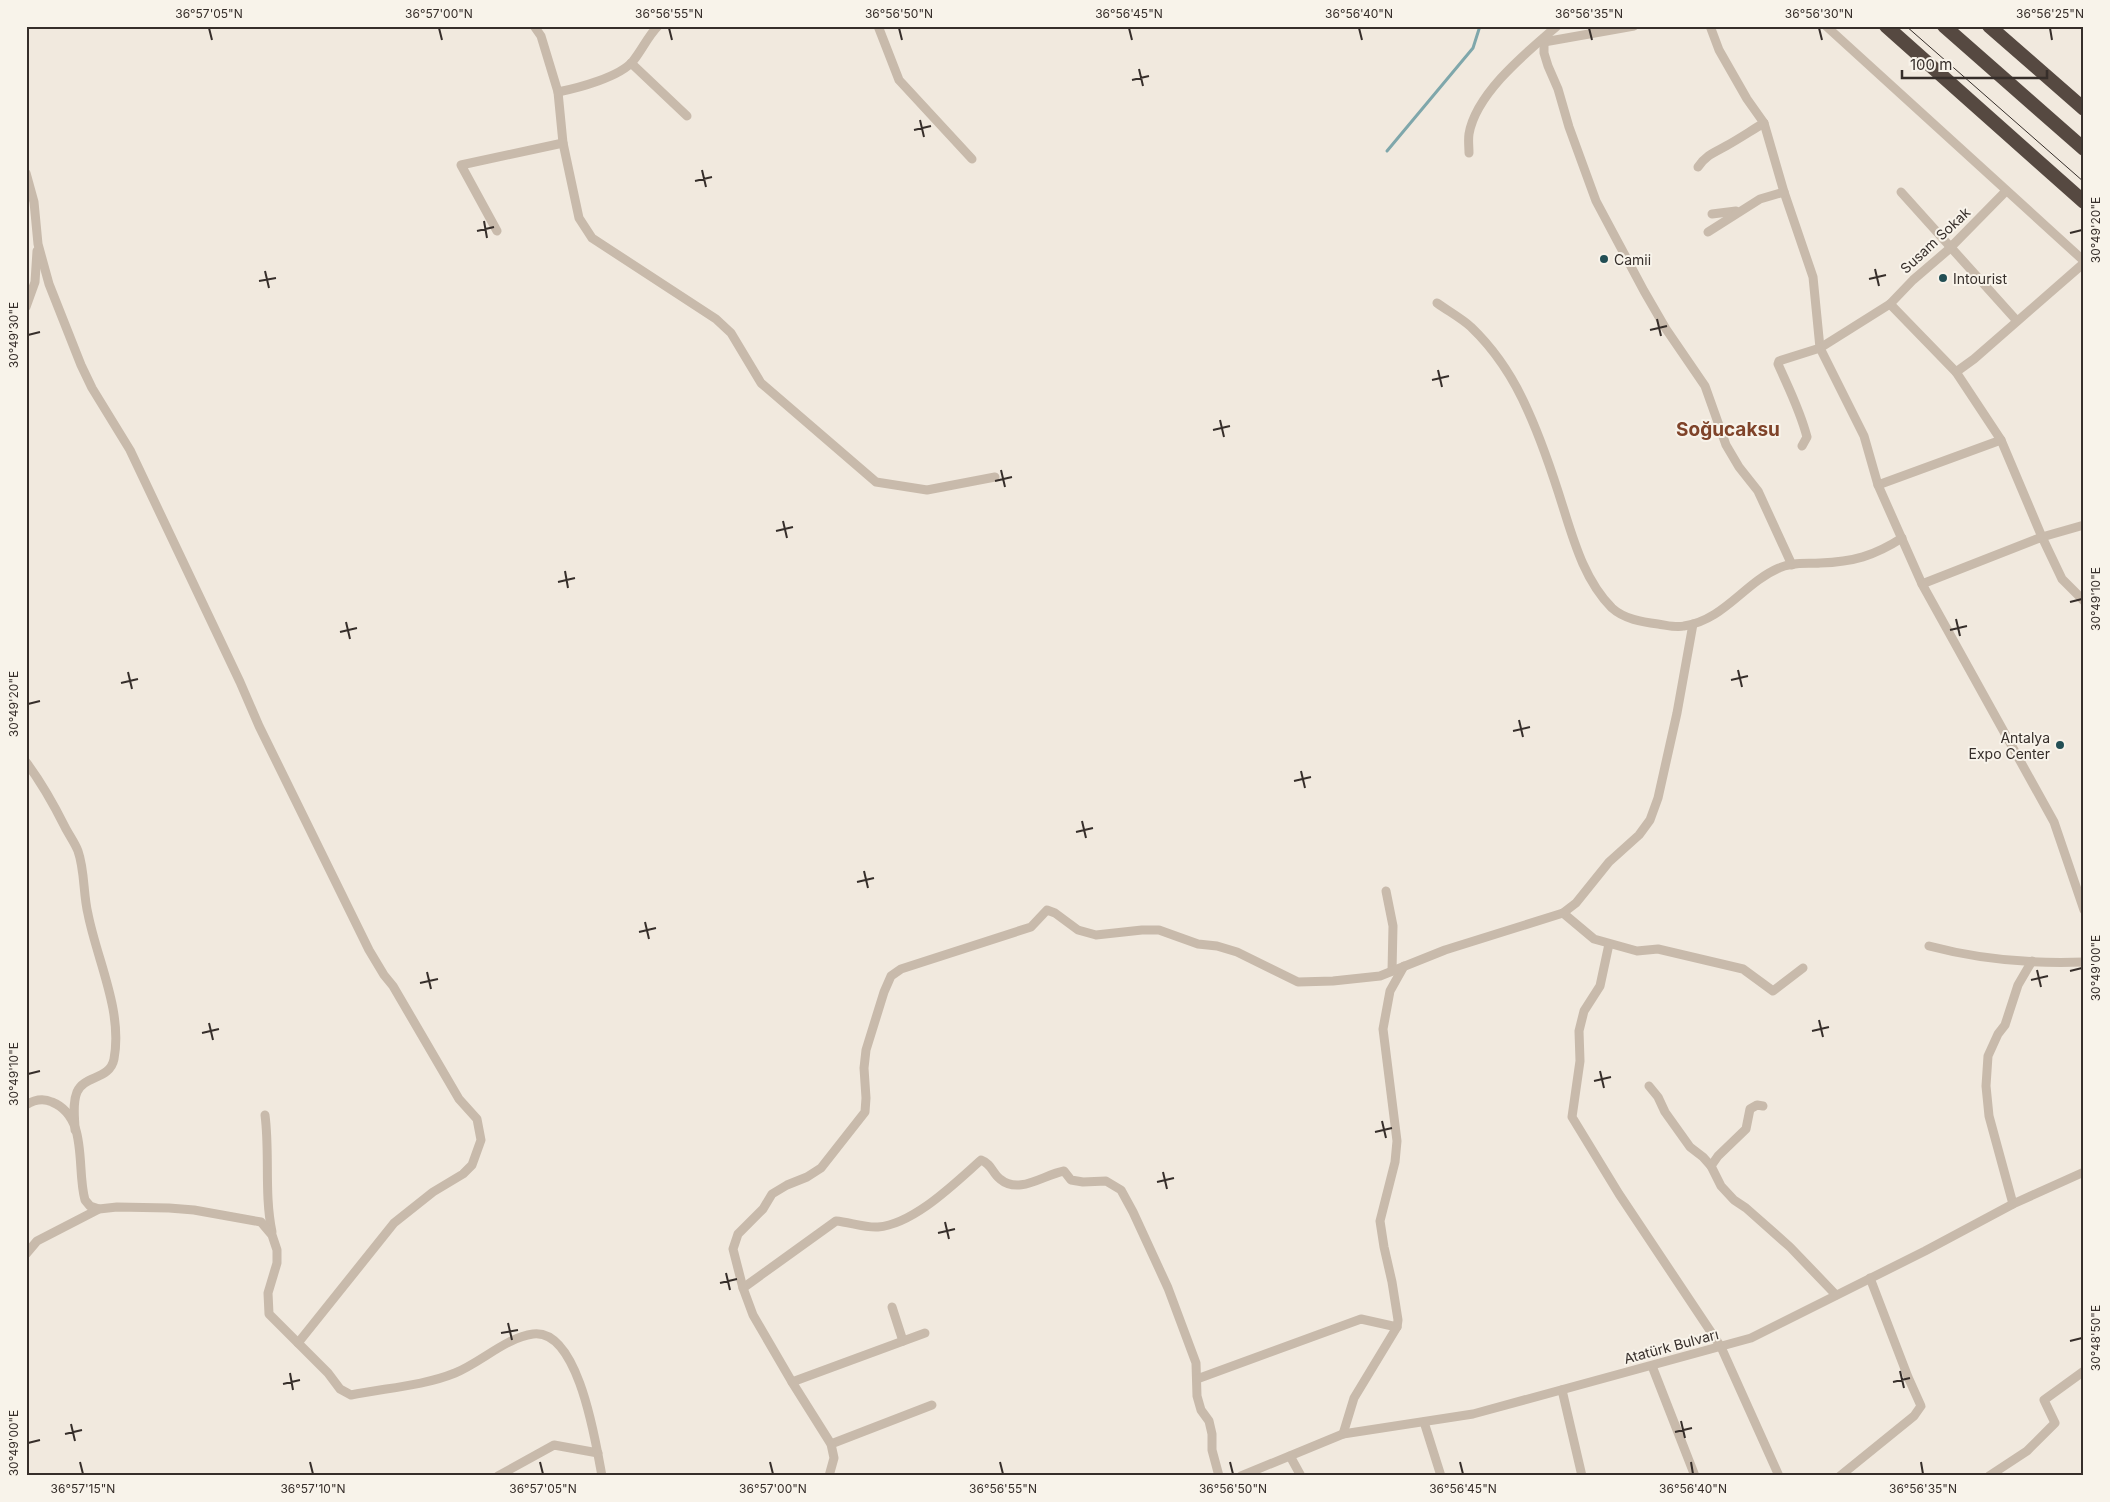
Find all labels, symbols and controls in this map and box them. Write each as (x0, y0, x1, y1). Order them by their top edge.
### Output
text: 36°57'05"N (175, 6, 243, 21)
text: 36°57'00"N (405, 6, 473, 21)
text: 36°56'55"N (635, 6, 703, 21)
text: 36°56'50"N (865, 6, 933, 21)
text: 36°56'45"N (1095, 6, 1163, 21)
text: 36°56'40"N (1325, 6, 1393, 21)
text: 36°56'35"N (1555, 6, 1623, 21)
text: 36°56'30"N (1785, 6, 1853, 21)
text: 36°56'25"N (2016, 6, 2084, 21)
scale bar (1902, 48, 2048, 80)
text: 100 m (1910, 55, 1952, 74)
text: 30°49'20"E (2088, 197, 2103, 263)
street label: Susam Sokak (1897, 203, 1974, 277)
place label: Camii (1614, 251, 1651, 268)
marker: Camii (1598, 253, 1610, 265)
place label: Intourist (1953, 270, 2007, 287)
marker: Intourist (1937, 272, 1949, 284)
text: 30°49'30"E (6, 302, 21, 368)
district label: Soğucaksu (1676, 418, 1780, 441)
text: 30°49'10"E (2088, 567, 2103, 631)
text: 30°49'20"E (6, 671, 21, 737)
place label: Antalya Expo Center (1969, 729, 2050, 762)
marker: Antalya Expo Center (2054, 739, 2066, 751)
text: 30°49'00"E (2088, 935, 2103, 1001)
text: 30°49'10"E (6, 1042, 21, 1106)
text: 30°48'50"E (2088, 1305, 2103, 1371)
street label: Atatürk Bulvarı (1622, 1325, 1720, 1367)
text: 30°49'00"E (6, 1410, 21, 1476)
text: 36°57'15"N (51, 1481, 115, 1496)
text: 36°57'10"N (280, 1481, 346, 1496)
text: 36°57'05"N (509, 1481, 577, 1496)
text: 36°57'00"N (739, 1481, 807, 1496)
text: 36°56'55"N (969, 1481, 1037, 1496)
text: 36°56'50"N (1199, 1481, 1267, 1496)
text: 36°56'45"N (1429, 1481, 1497, 1496)
text: 36°56'40"N (1659, 1481, 1727, 1496)
text: 36°56'35"N (1889, 1481, 1957, 1496)

